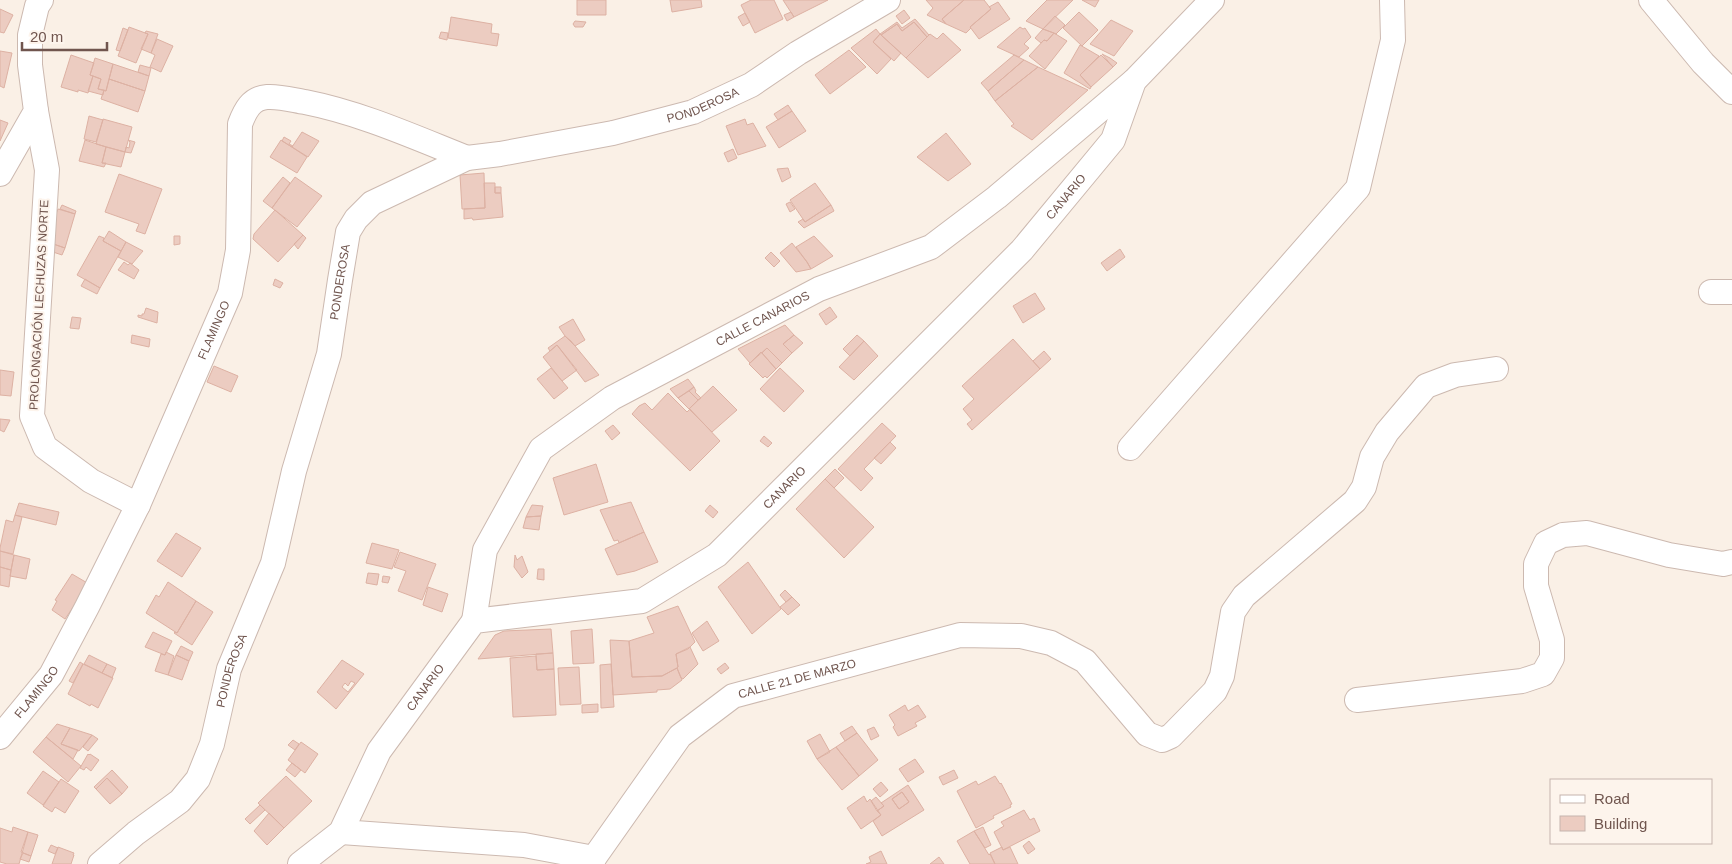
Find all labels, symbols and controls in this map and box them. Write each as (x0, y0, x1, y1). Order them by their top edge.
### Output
scale bar (22, 20, 108, 52)
text: 20 m (30, 28, 63, 45)
street label: PONDEROSA (665, 85, 741, 126)
street label: CANARIO (1043, 171, 1089, 222)
street label: PROLONGACIÓN LECHUZAS NORTE (26, 199, 51, 410)
street label: PONDEROSA (327, 243, 353, 321)
street label: CALLE CANARIOS (713, 288, 812, 349)
street label: FLAMINGO (195, 298, 233, 362)
street label: CANARIO (760, 463, 809, 512)
street label: PONDEROSA (213, 632, 250, 709)
street label: CALLE 21 DE MARZO (737, 656, 858, 701)
street label: CANARIO (404, 661, 447, 714)
street label: FLAMINGO (12, 664, 61, 721)
legend (1550, 779, 1712, 844)
text: Road (1594, 790, 1630, 807)
text: Building (1594, 815, 1647, 832)

